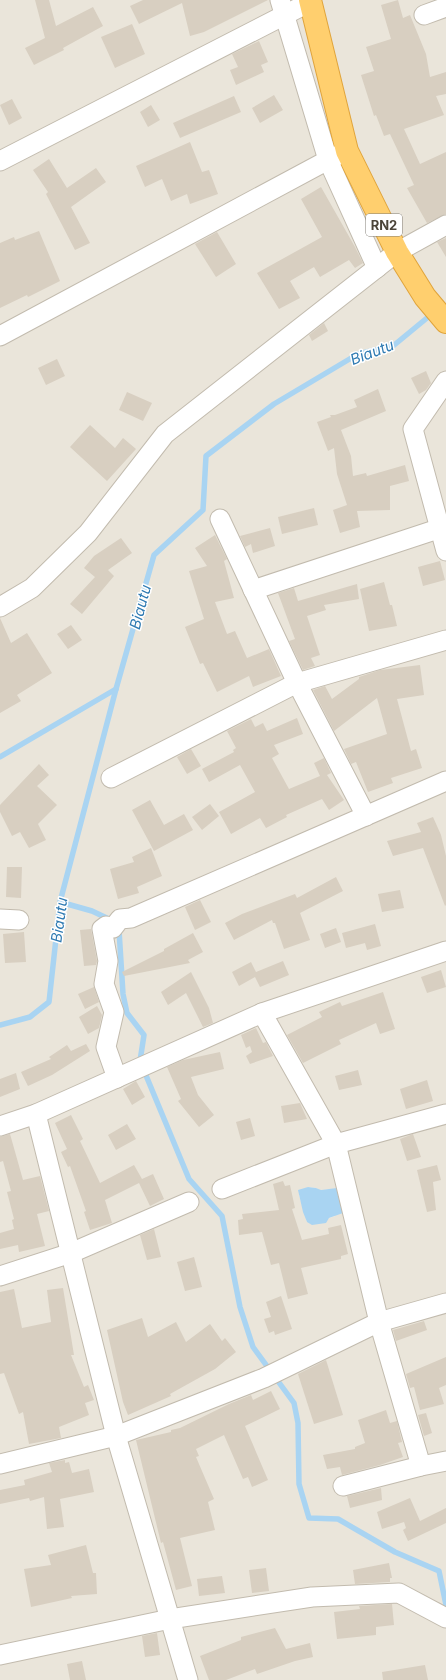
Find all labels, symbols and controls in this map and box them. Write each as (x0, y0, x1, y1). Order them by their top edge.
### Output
road number: RN2 (366, 214, 402, 236)
water label: Biautu (347, 335, 397, 369)
water label: Biautu (125, 583, 155, 631)
water label: Biautu (46, 896, 72, 944)

